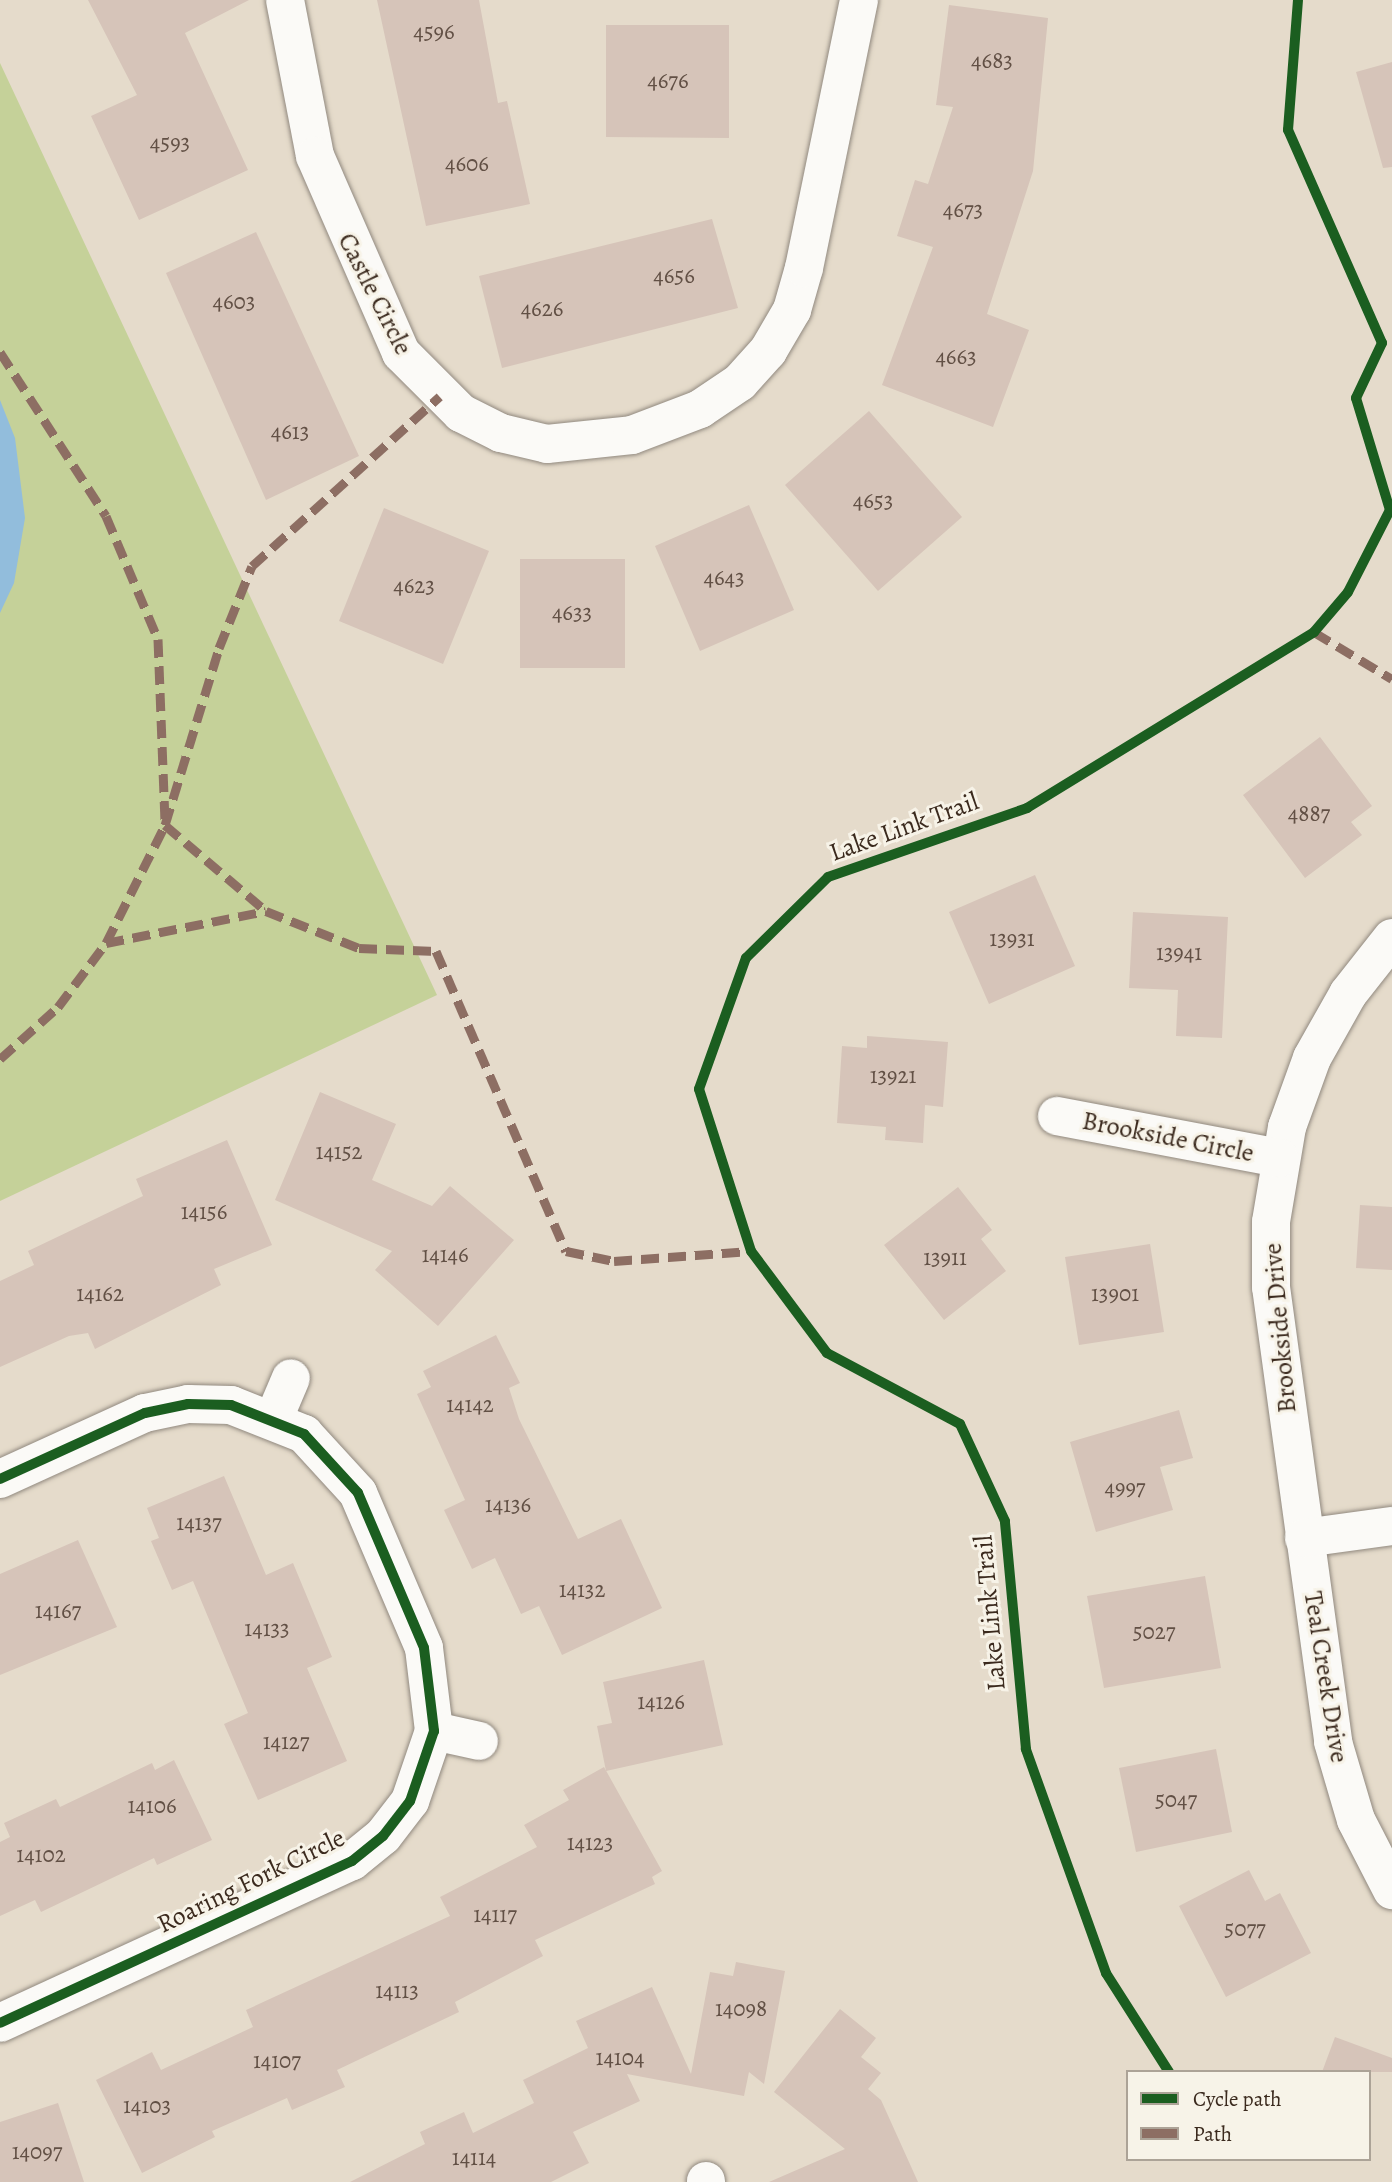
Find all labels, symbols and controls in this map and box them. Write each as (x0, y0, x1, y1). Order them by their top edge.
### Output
house number: 4596 (413, 18, 455, 46)
house number: 4683 (971, 47, 1013, 75)
house number: 4676 (647, 67, 689, 95)
house number: 4593 (150, 129, 190, 157)
house number: 4606 (445, 150, 489, 178)
house number: 4673 (943, 196, 983, 224)
street label: Castle Circle (331, 228, 419, 360)
house number: 4656 (653, 262, 695, 290)
house number: 4603 (213, 288, 255, 316)
house number: 4626 (521, 295, 563, 323)
house number: 4663 (935, 343, 977, 371)
house number: 4613 (271, 418, 309, 446)
house number: 4653 (853, 487, 893, 515)
house number: 4643 (703, 564, 745, 592)
house number: 4623 (393, 572, 435, 600)
house number: 4633 (552, 599, 592, 627)
street label: Lake Link Trail (825, 786, 983, 868)
house number: 4887 (1288, 800, 1330, 828)
house number: 13931 (989, 925, 1035, 953)
house number: 13941 (1156, 939, 1202, 967)
house number: 13921 (870, 1062, 916, 1090)
street label: Brookside Circle (1080, 1105, 1256, 1169)
house number: 14152 (316, 1138, 362, 1166)
house number: 14156 (181, 1198, 227, 1226)
house number: 14146 (421, 1241, 469, 1269)
street label: Brookside Drive (1257, 1242, 1303, 1414)
house number: 13911 (923, 1244, 967, 1272)
house number: 14162 (76, 1280, 124, 1308)
house number: 13901 (1091, 1280, 1139, 1308)
house number: 14142 (446, 1391, 494, 1419)
house number: 4997 (1104, 1474, 1146, 1502)
house number: 14136 (485, 1491, 531, 1519)
house number: 14137 (176, 1509, 222, 1537)
street label: Lake Link Trail (968, 1534, 1012, 1692)
house number: 14132 (559, 1576, 605, 1604)
street label: Teal Creek Drive (1297, 1589, 1355, 1765)
house number: 14167 (35, 1597, 81, 1625)
house number: 14133 (244, 1615, 290, 1643)
house number: 5027 (1133, 1618, 1175, 1646)
house number: 14126 (637, 1688, 685, 1716)
house number: 14127 (263, 1728, 309, 1756)
house number: 5047 (1155, 1786, 1197, 1814)
house number: 14106 (127, 1792, 177, 1820)
street label: Roaring Fork Circle (152, 1822, 350, 1940)
house number: 14123 (567, 1829, 613, 1857)
house number: 14102 (16, 1841, 66, 1869)
house number: 14117 (473, 1901, 517, 1929)
house number: 5077 (1224, 1915, 1266, 1943)
house number: 14113 (375, 1977, 419, 2005)
house number: 14098 (715, 1995, 767, 2023)
house number: 14104 (596, 2044, 644, 2072)
house number: 14107 (253, 2047, 301, 2075)
legend (1126, 2070, 1371, 2161)
text: Cycle path (1193, 2085, 1282, 2113)
house number: 14103 (123, 2092, 171, 2120)
text: Path (1193, 2120, 1232, 2148)
house number: 14097 (12, 2138, 62, 2166)
house number: 14114 (452, 2144, 496, 2172)

